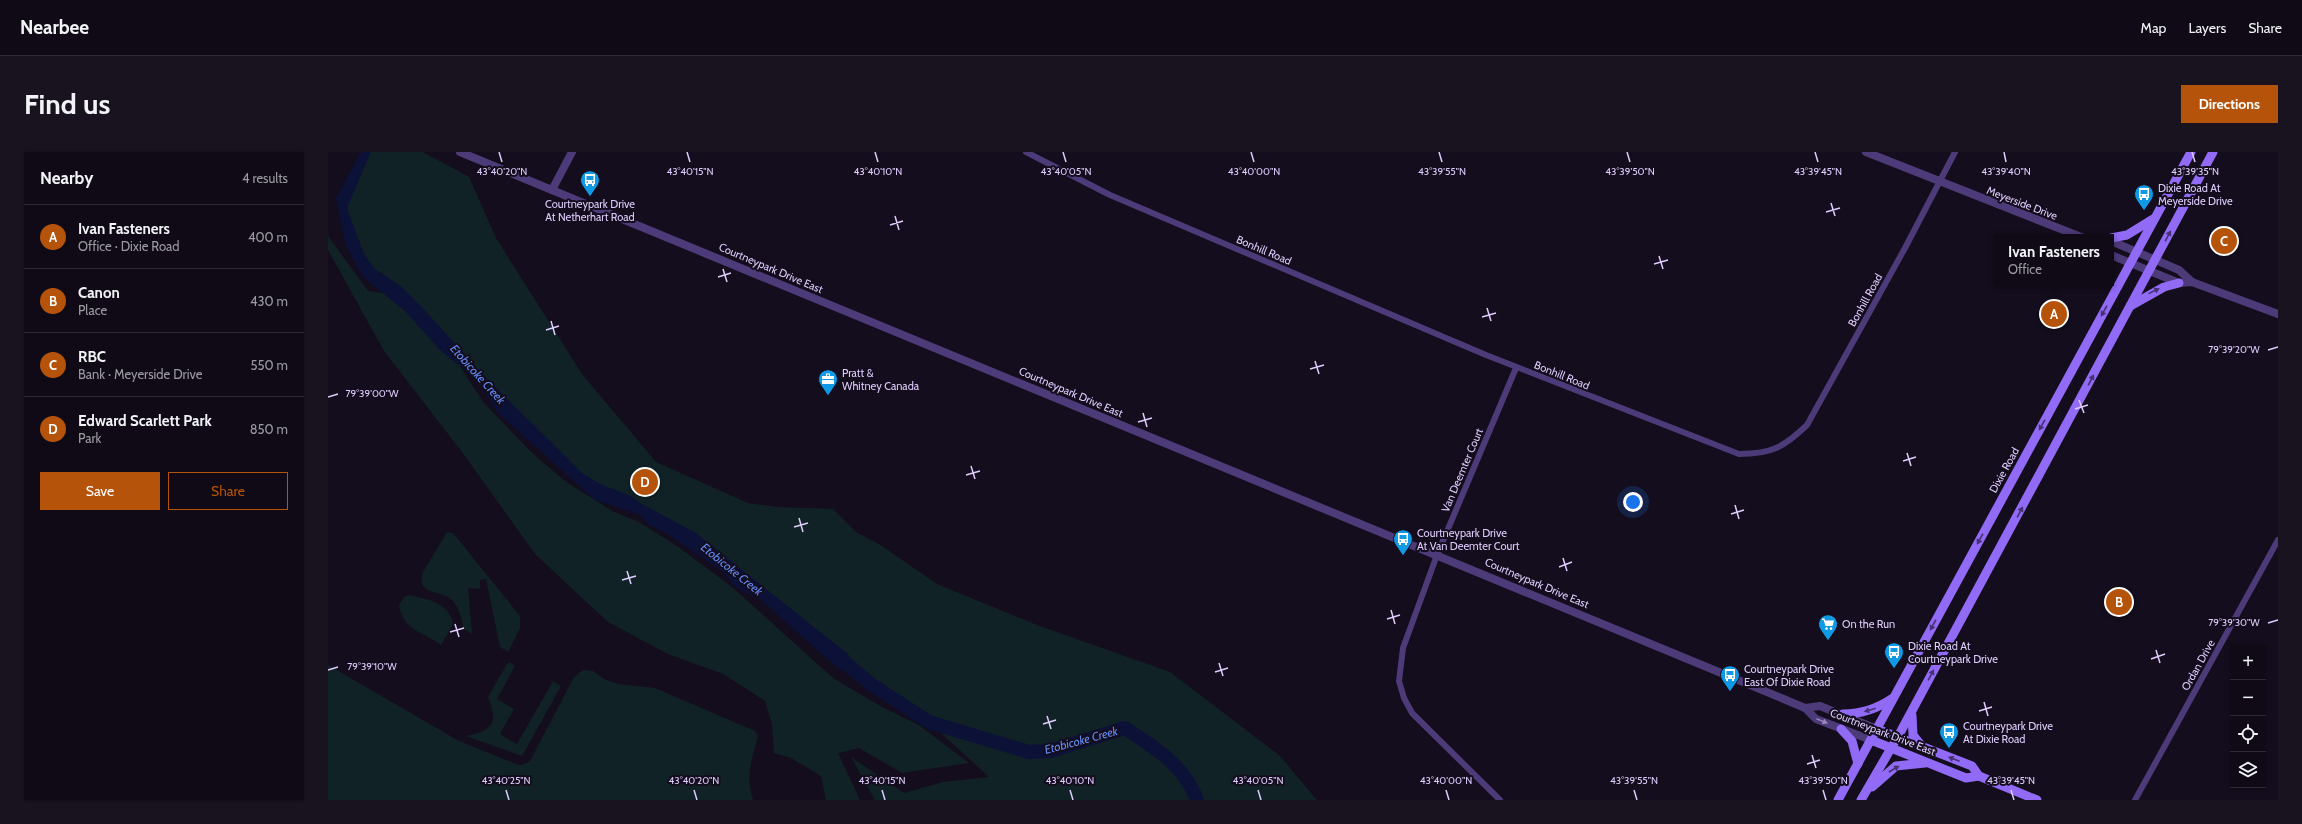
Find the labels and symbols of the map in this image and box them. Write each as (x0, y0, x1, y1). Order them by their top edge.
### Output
text: 43°40'20"N (477, 165, 527, 178)
text: 43°40'15"N (666, 165, 714, 178)
text: 43°40'10"N (854, 165, 902, 178)
text: 43°40'05"N (1041, 165, 1091, 178)
text: 43°40'00"N (1228, 165, 1280, 178)
text: 43°39'55"N (1418, 165, 1466, 178)
text: 43°39'50"N (1605, 165, 1655, 178)
text: 43°39'45"N (1794, 165, 1842, 178)
text: 43°39'40"N (1981, 165, 2031, 178)
text: 43°39'35"N (2171, 165, 2219, 178)
bus stop icon: Courtneypark Drive At Netherhart Road (579, 169, 601, 197)
place label: Dixie Road At Meyerside Drive (2158, 181, 2233, 208)
street label: Meyerside Drive (1985, 183, 2060, 223)
bus stop icon: Dixie Road At Meyerside Drive (2133, 183, 2155, 211)
place label: Courtneypark Drive At Netherhart Road (545, 197, 635, 224)
pin: C (2211, 226, 2237, 256)
one-way arrow (2165, 230, 2171, 242)
street label: Bonhill Road (1234, 232, 1294, 268)
street label: Courtneypark Drive East (717, 240, 826, 296)
street label: Bonhill Road (1845, 271, 1885, 329)
one-way arrow (2148, 288, 2159, 294)
pin: A (2041, 299, 2067, 329)
one-way arrow (2101, 305, 2108, 316)
water label: Etobicoke Creek (447, 341, 509, 408)
text: 79°39'20"W (2208, 343, 2260, 356)
street label: Bonhill Road (1532, 358, 1592, 392)
street label: Courtneypark Drive East (1017, 364, 1126, 420)
place label: Pratt & Whitney Canada (842, 366, 920, 393)
office icon: Pratt & Whitney Canada (817, 368, 839, 396)
one-way arrow (2088, 374, 2094, 385)
text: 79°39'00"W (345, 387, 399, 400)
one-way arrow (2039, 419, 2046, 431)
street label: Van Deemter Court (1438, 426, 1486, 514)
street label: Dixie Road (1986, 445, 2022, 495)
pin: D (632, 467, 658, 497)
your location (1623, 492, 1643, 512)
one-way arrow (2016, 506, 2023, 517)
place label: Courtneypark Drive At Van Deemter Court (1417, 526, 1520, 553)
bus stop icon: Courtneypark Drive At Van Deemter Court (1392, 528, 1414, 556)
one-way arrow (1977, 533, 1983, 545)
water label: Etobicoke Creek (698, 539, 767, 599)
street label: Courtneypark Drive East (1483, 555, 1592, 611)
pin: B (2106, 587, 2132, 617)
supermarket icon: On the Run (1817, 613, 1839, 641)
text: 79°39'30"W (2208, 616, 2260, 629)
place label: On the Run (1842, 617, 1895, 631)
one-way arrow (1930, 619, 1937, 630)
street label: Ordan Drive (2178, 637, 2218, 693)
place label: Dixie Road At Courtneypark Drive (1908, 639, 1998, 666)
bus stop icon: Dixie Road At Courtneypark Drive (1883, 641, 1905, 669)
text: 79°39'10"W (347, 660, 397, 673)
place label: Courtneypark Drive East Of Dixie Road (1744, 662, 1834, 689)
bus stop icon: Courtneypark Drive East Of Dixie Road (1719, 664, 1741, 692)
one-way arrow (1928, 669, 1934, 681)
street label: Courtneypark Drive East (1828, 705, 1938, 759)
one-way arrow (1864, 707, 1876, 713)
one-way arrow (1816, 718, 1828, 724)
place label: Courtneypark Drive At Dixie Road (1963, 719, 2053, 746)
bus stop icon: Courtneypark Drive At Dixie Road (1938, 721, 1960, 749)
water label: Etobicoke Creek (1043, 723, 1120, 757)
one-way arrow (1947, 755, 1959, 761)
one-way arrow (1888, 765, 1900, 772)
text: 43°40'25"N (481, 774, 531, 787)
text: 43°40'20"N (669, 774, 719, 787)
text: 43°40'15"N (858, 774, 906, 787)
text: 43°40'10"N (1046, 774, 1094, 787)
text: 43°40'05"N (1233, 774, 1283, 787)
text: 43°40'00"N (1420, 774, 1472, 787)
text: 43°39'55"N (1610, 774, 1658, 787)
text: 43°39'50"N (1798, 774, 1848, 787)
text: 43°39'45"N (1987, 774, 2035, 787)

